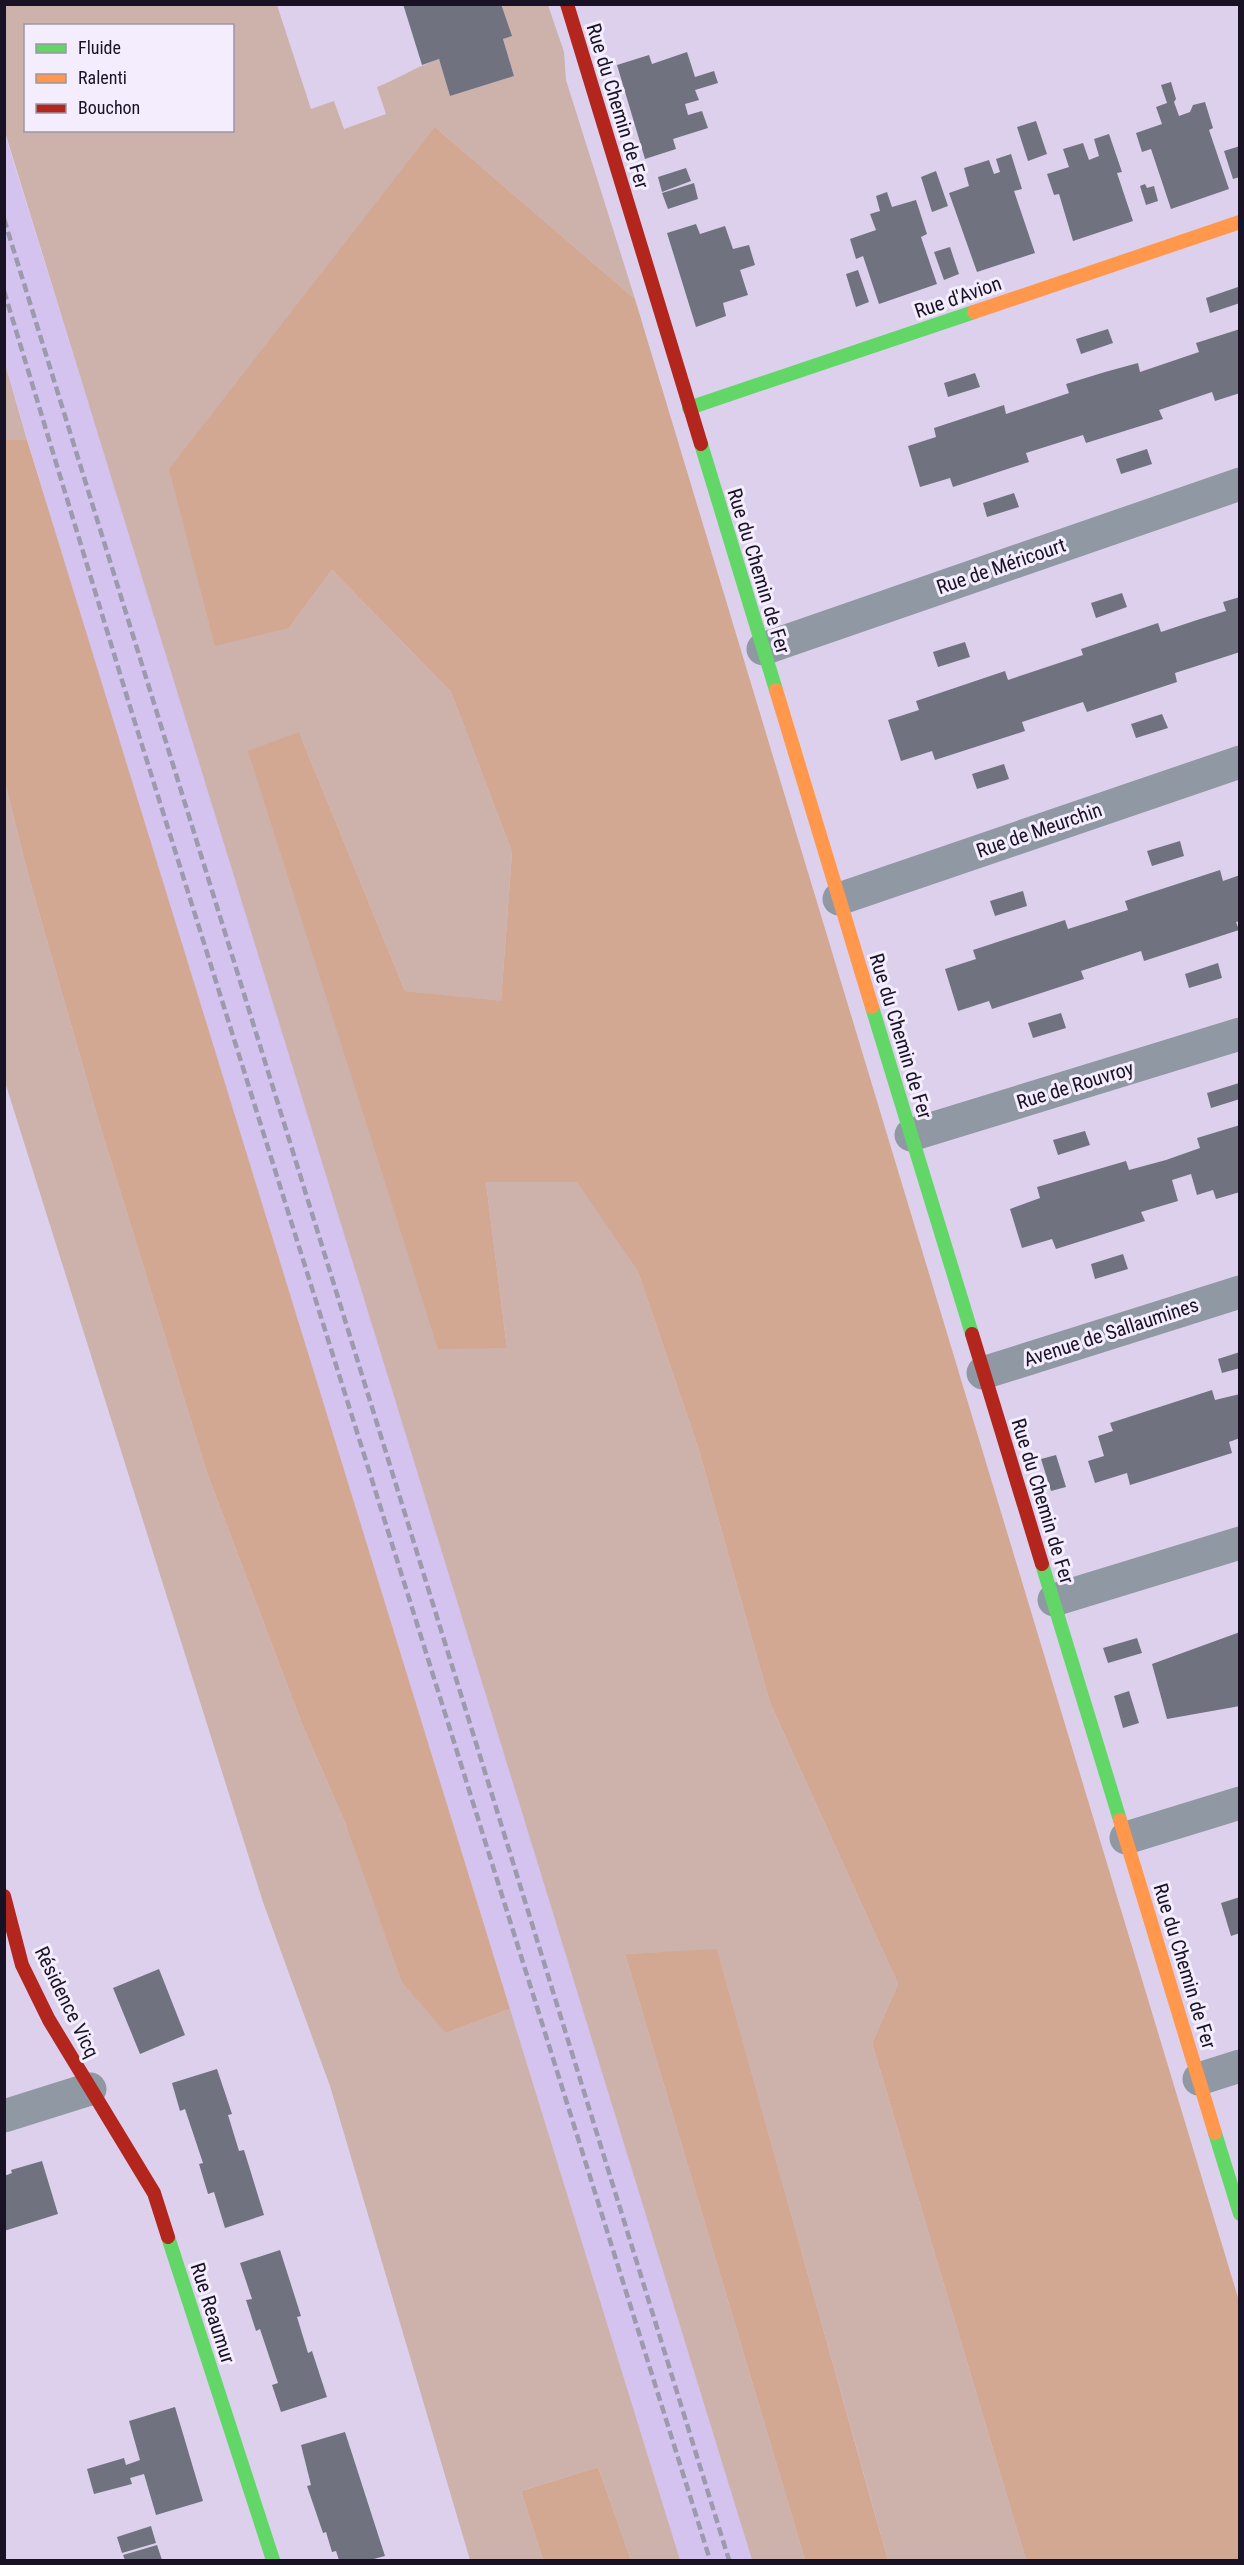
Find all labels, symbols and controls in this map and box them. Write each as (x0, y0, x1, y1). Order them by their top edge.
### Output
street label: Rue du Chemin de Fer (581, 20, 655, 192)
legend (24, 24, 234, 132)
text: Fluide (78, 37, 121, 58)
text: Ralenti (78, 67, 127, 88)
text: Bouchon (78, 97, 140, 118)
street label: Rue d'Avion (911, 271, 1005, 323)
street label: Rue du Chemin de Fer (722, 485, 796, 657)
street label: Rue de Méricourt (933, 533, 1069, 599)
street label: Rue de Meurchin (973, 797, 1105, 863)
street label: Rue du Chemin de Fer (864, 950, 938, 1122)
street label: Rue de Rouvroy (1014, 1056, 1136, 1114)
street label: Avenue de Sallaumines (1021, 1292, 1201, 1372)
street label: Rue du Chemin de Fer (1006, 1415, 1080, 1587)
street label: Rue du Chemin de Fer (1148, 1880, 1222, 2052)
street label: Résidence Vicq (30, 1942, 104, 2062)
street label: Rue Reaumur (185, 2260, 241, 2366)

